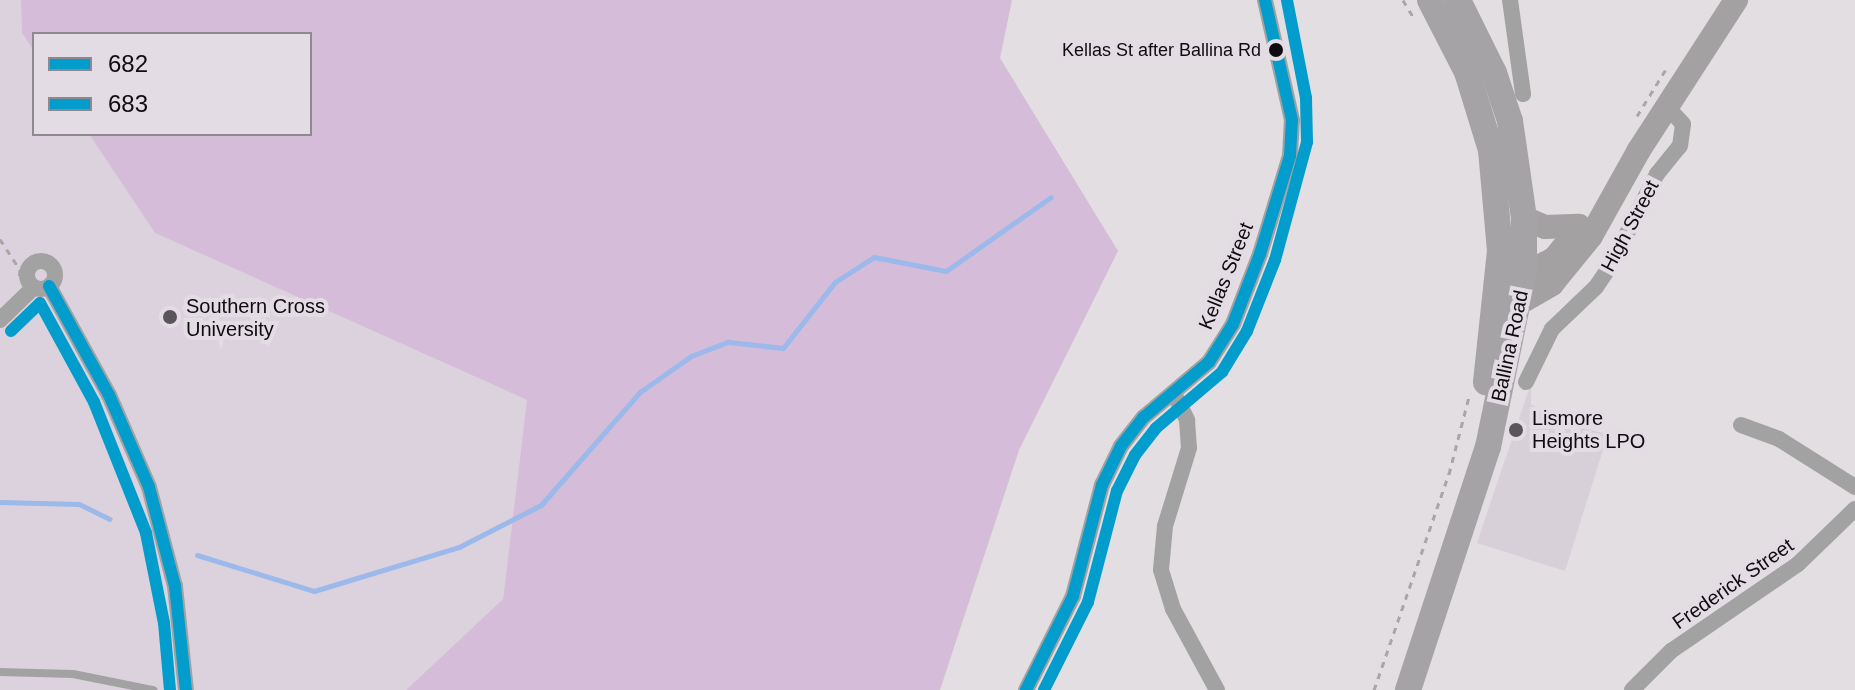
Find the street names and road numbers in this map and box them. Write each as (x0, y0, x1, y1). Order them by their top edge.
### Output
street label: High Street (1596, 176, 1664, 276)
street label: Kellas Street (1194, 219, 1258, 333)
street label: Ballina Road (1486, 288, 1534, 404)
street label: Frederick Street (1668, 533, 1798, 635)

